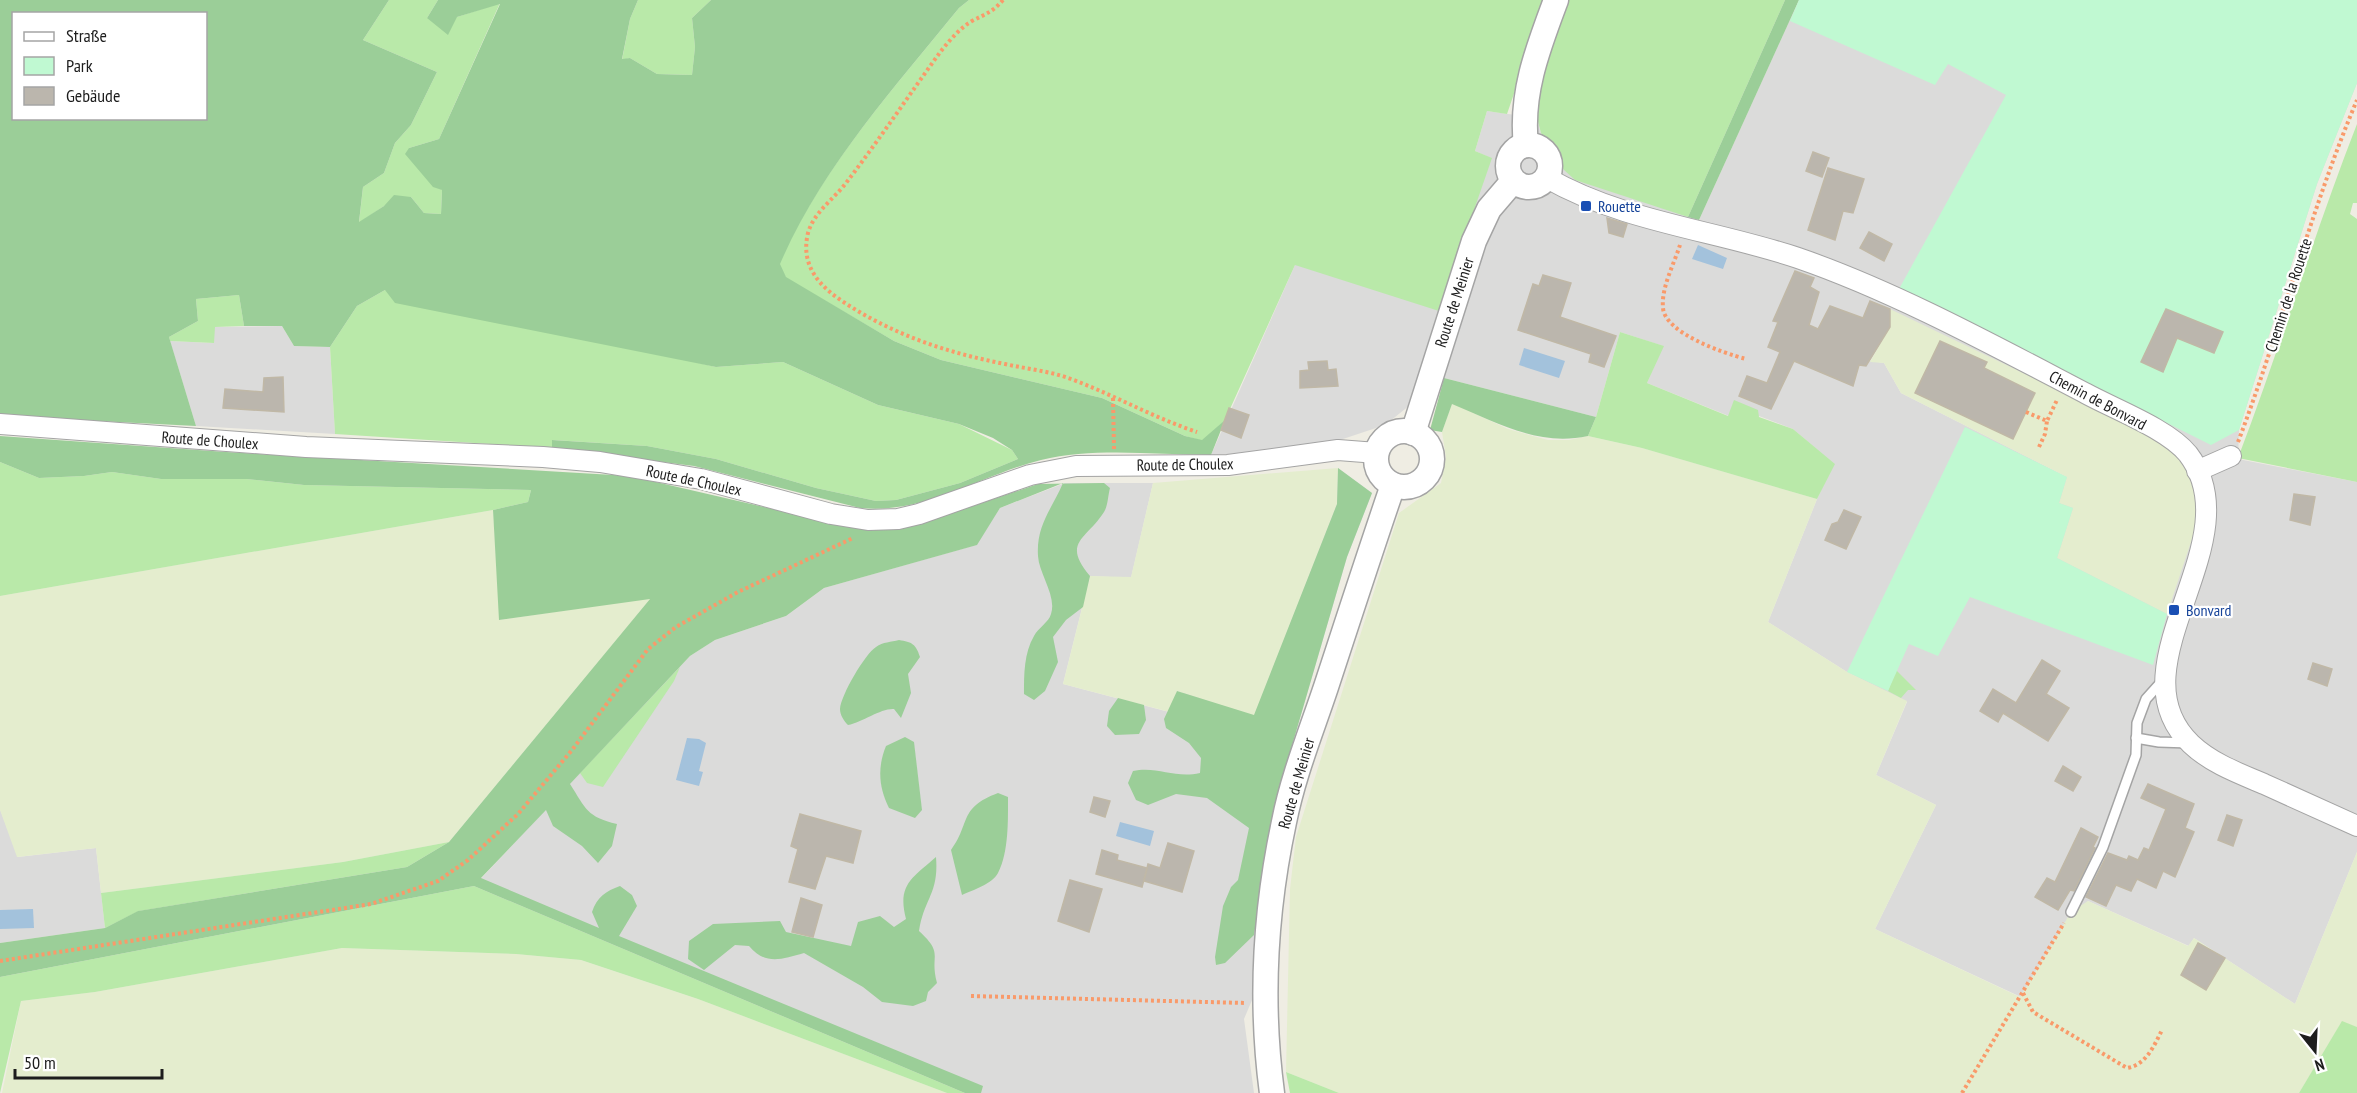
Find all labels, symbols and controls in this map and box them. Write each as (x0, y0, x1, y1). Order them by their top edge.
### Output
legend (12, 12, 207, 120)
text: Straße (66, 24, 107, 47)
text: Park (66, 54, 93, 77)
text: Gebäude (66, 84, 120, 107)
place label: Rouette (1598, 196, 1641, 216)
marker: Rouette (1579, 199, 1593, 213)
street label: Chemin de la Rouette (2260, 236, 2316, 354)
street label: Route de Meinier (1430, 254, 1478, 350)
street label: Chemin de Bonvard (2046, 366, 2150, 434)
street label: Route de Choulex (161, 427, 259, 453)
street label: Route de Choulex (1136, 453, 1234, 475)
street label: Route de Choulex (644, 460, 744, 500)
place label: Bonvard (2186, 600, 2231, 620)
marker: Bonvard (2167, 603, 2181, 617)
street label: Route de Meinier (1273, 735, 1319, 831)
north arrow (2285, 1021, 2345, 1081)
scale bar (15, 1042, 162, 1080)
text: 50 m (24, 1051, 56, 1074)
text: N (2312, 1054, 2327, 1076)

